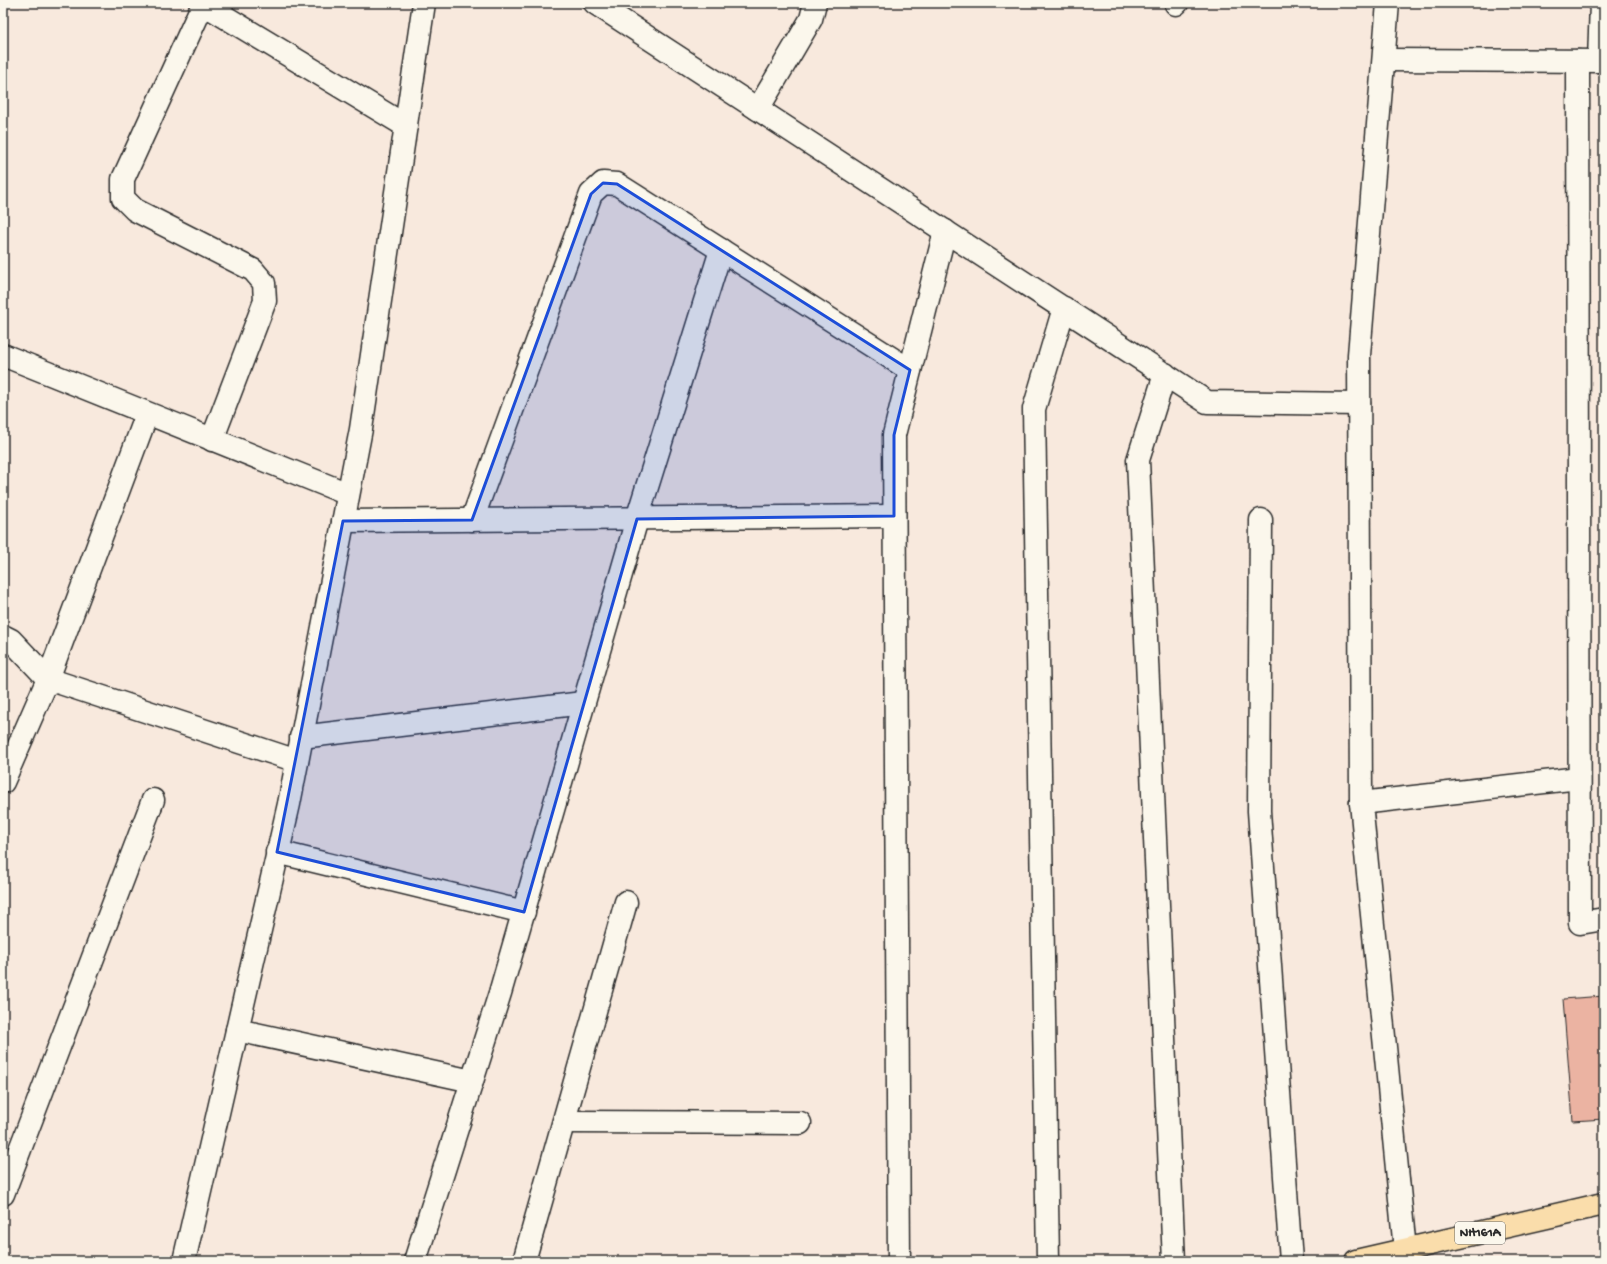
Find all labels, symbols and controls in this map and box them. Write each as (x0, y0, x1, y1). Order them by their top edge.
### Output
road number: NH161A (1455, 1222, 1505, 1244)

